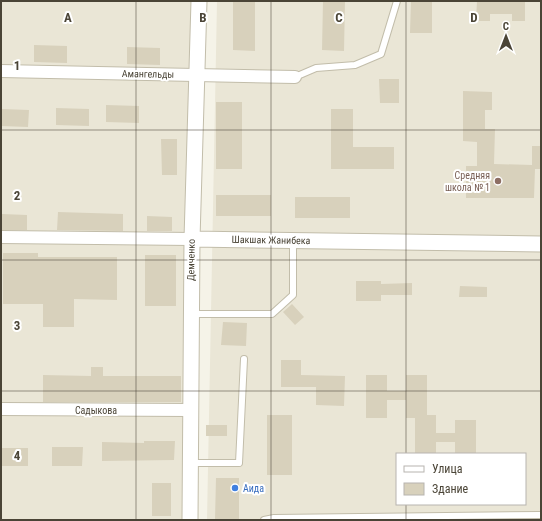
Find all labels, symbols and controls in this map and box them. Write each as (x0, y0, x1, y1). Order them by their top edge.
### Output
text: A (64, 10, 72, 25)
text: B (199, 10, 207, 25)
text: C (335, 10, 343, 25)
text: D (470, 10, 478, 25)
north arrow (486, 16, 526, 56)
text: С (503, 20, 509, 33)
text: 1 (14, 58, 20, 73)
street label: Амангельды (122, 68, 174, 80)
place label: Средняя школа № 1 (445, 170, 490, 193)
marker: Средняя школа № 1 (493, 176, 503, 186)
text: 2 (14, 188, 21, 203)
street label: Шакшак Жанибека (232, 234, 311, 246)
street label: Демченко (185, 239, 197, 281)
text: 3 (14, 318, 20, 333)
street label: Садыкова (75, 405, 117, 416)
text: 4 (14, 448, 21, 463)
legend (396, 453, 526, 505)
text: Улица (432, 462, 463, 476)
text: Здание (432, 482, 469, 496)
marker: Аида (230, 483, 240, 493)
place label: Аида (243, 483, 264, 494)

